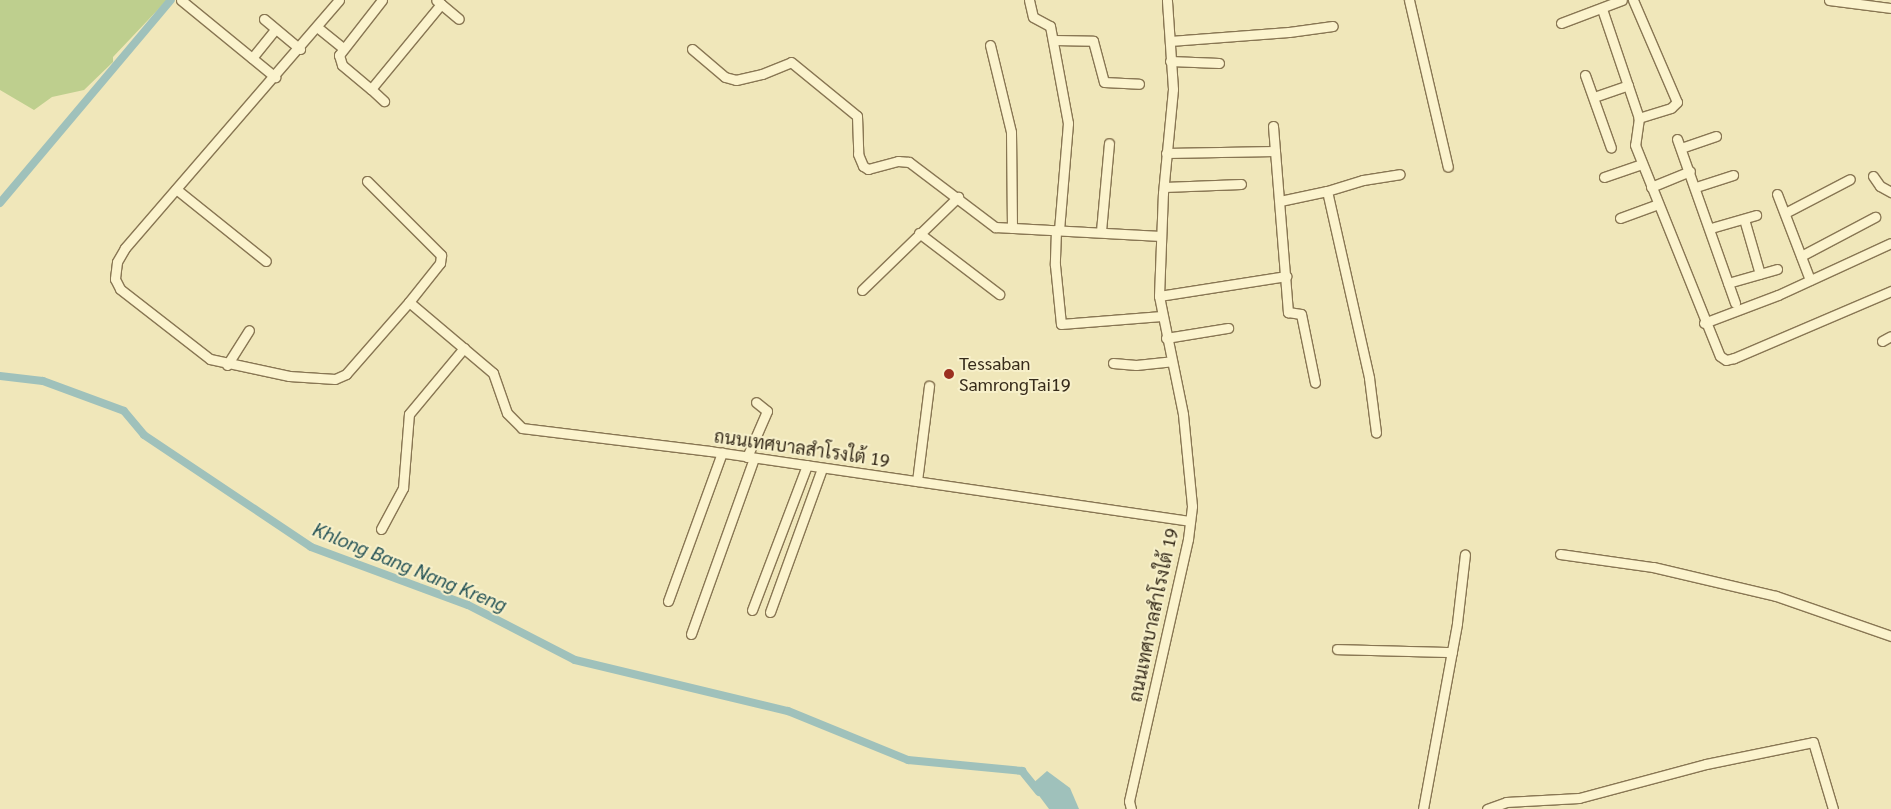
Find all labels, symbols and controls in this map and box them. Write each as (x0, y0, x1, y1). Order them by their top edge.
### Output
place label: Tessaban SamrongTai19 (959, 353, 1071, 396)
marker: Tessaban SamrongTai19 (943, 368, 955, 380)
street label: ถนนเทศบาลสำโรงใต้ 19 (713, 425, 891, 471)
water label: Khlong Bang Nang Kreng (310, 518, 510, 616)
street label: ถนนเทศบาลสำโรงใต้ 19 (1124, 526, 1182, 704)

